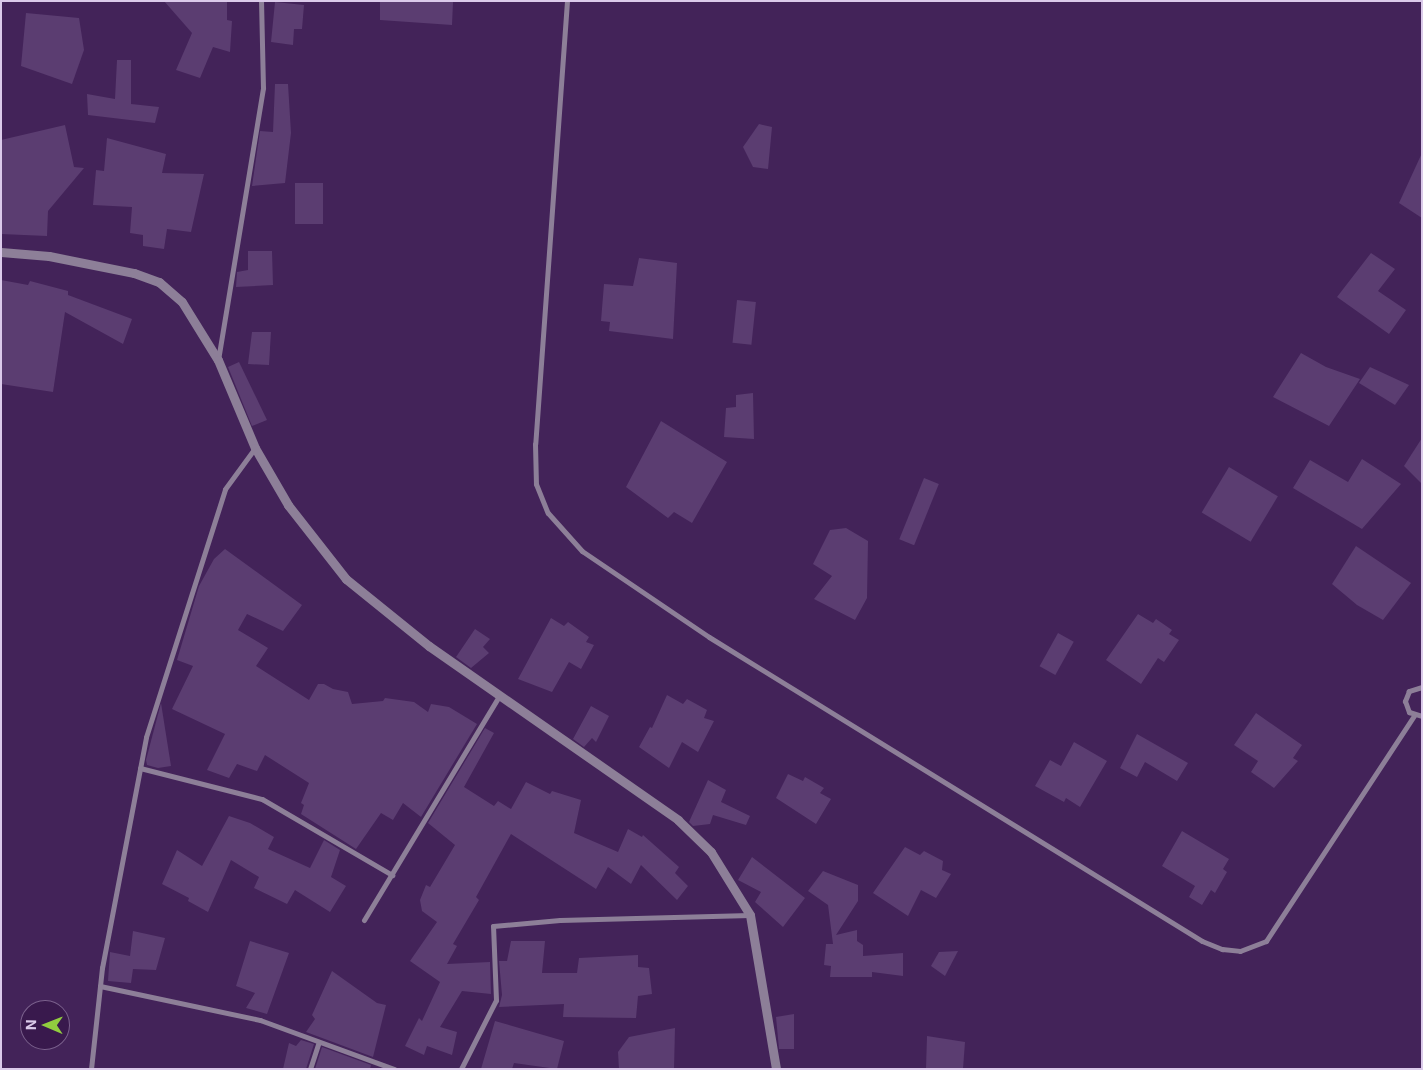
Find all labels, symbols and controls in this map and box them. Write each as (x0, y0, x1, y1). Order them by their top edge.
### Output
north arrow (20, 1000, 70, 1050)
text: N (22, 1019, 39, 1030)

